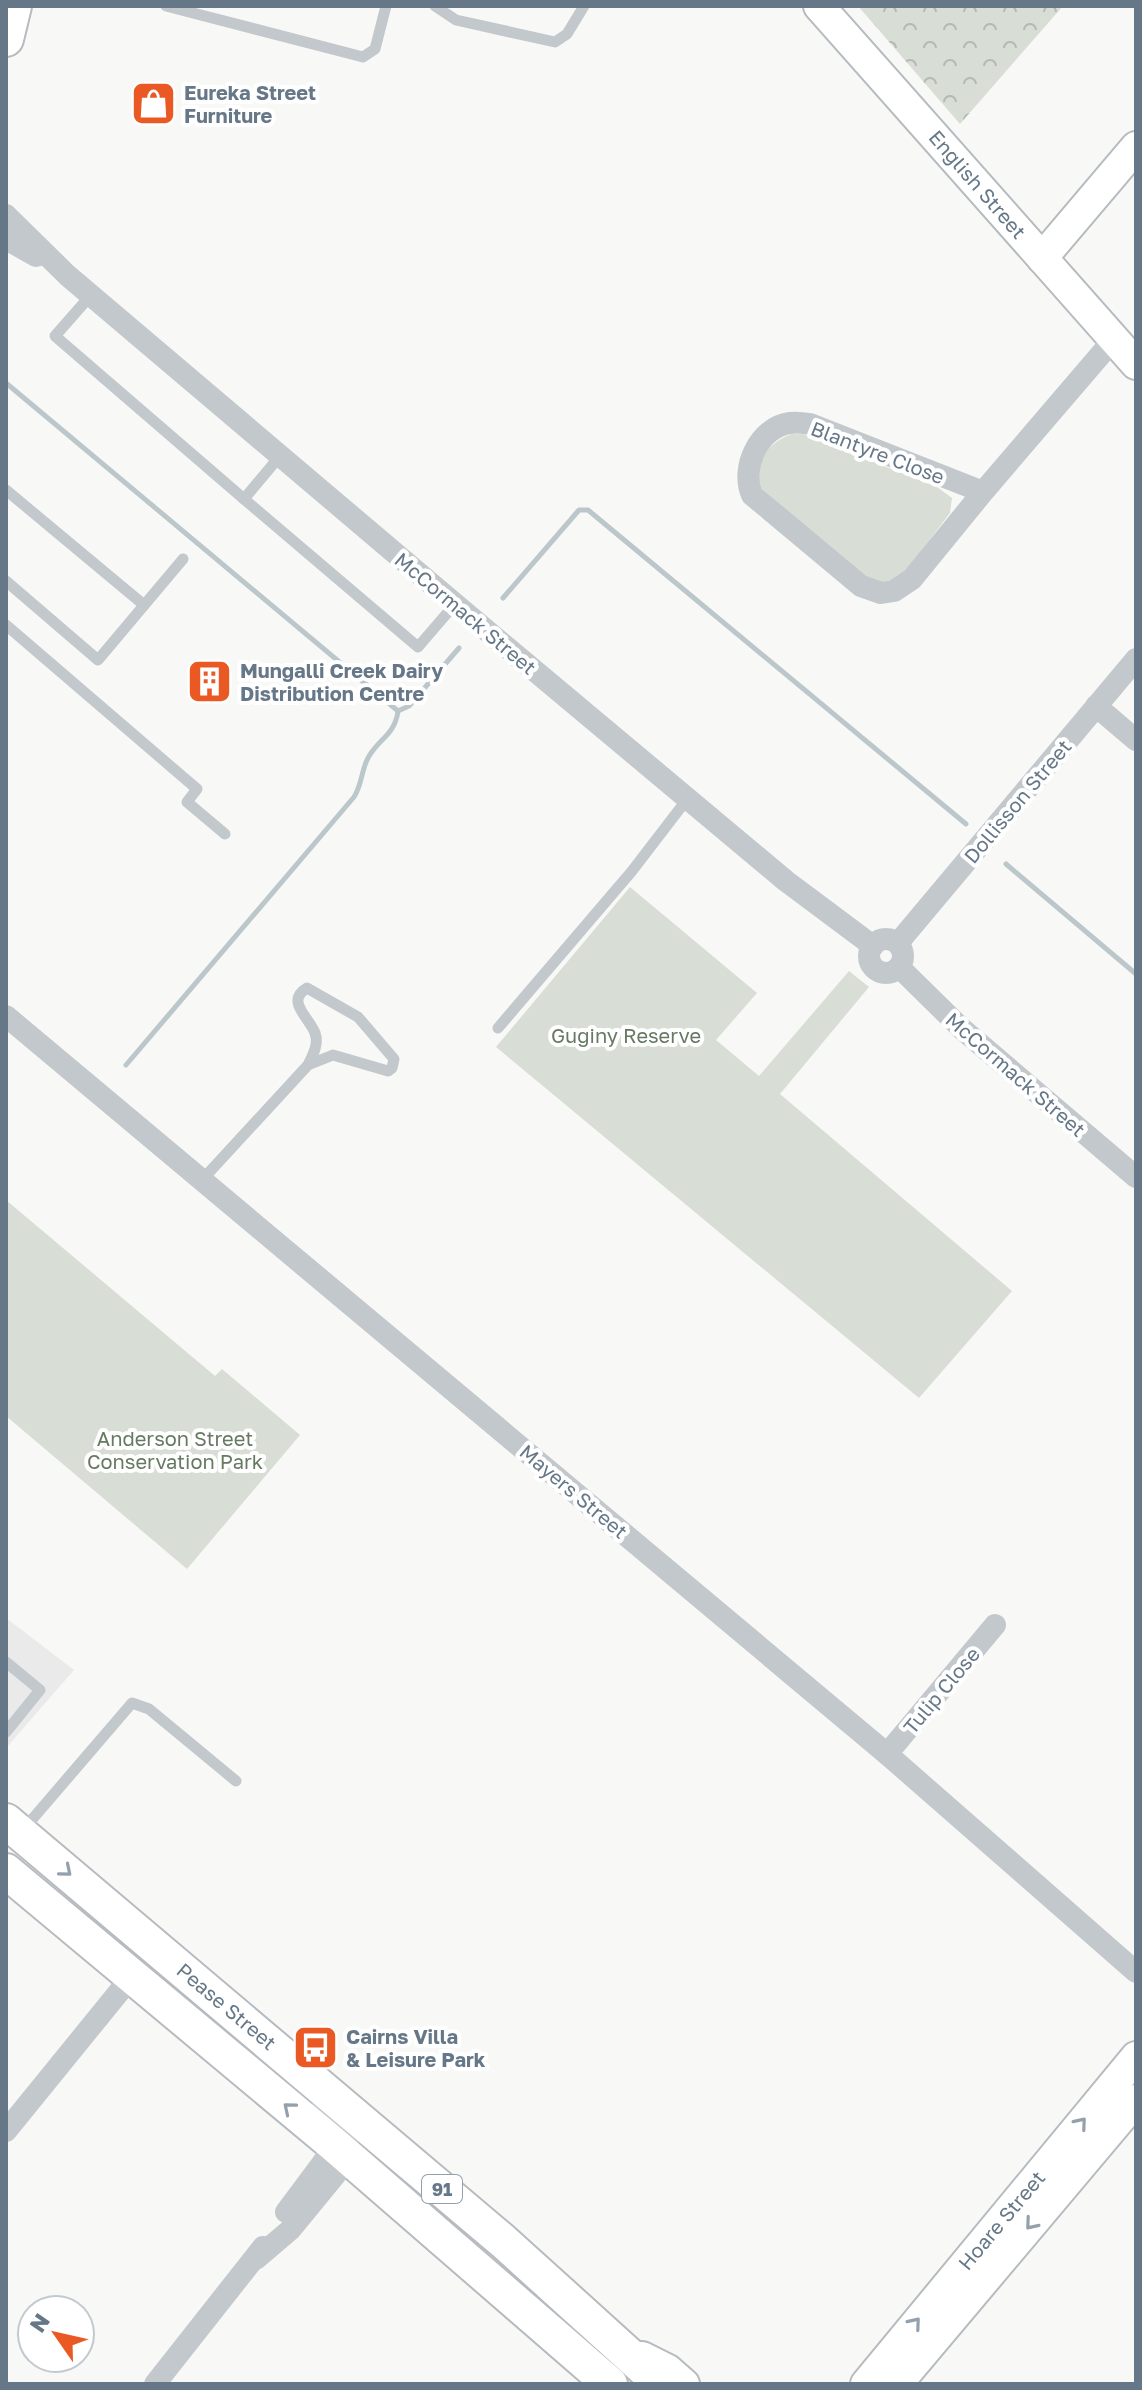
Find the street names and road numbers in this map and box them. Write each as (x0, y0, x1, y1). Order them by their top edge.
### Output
street label: English Street (924, 125, 1032, 243)
street label: Blantyre Close (808, 416, 948, 488)
street label: McCormack Street (391, 547, 541, 679)
street label: Dollisson Street (958, 734, 1076, 868)
street label: McCormack Street (941, 1007, 1091, 1141)
street label: Mayers Street (515, 1439, 633, 1543)
street label: Tulip Close (898, 1642, 984, 1738)
street label: Pease Street (172, 1958, 282, 2054)
street label: Hoare Street (953, 2166, 1049, 2274)
road number: 91 (422, 2175, 462, 2203)

